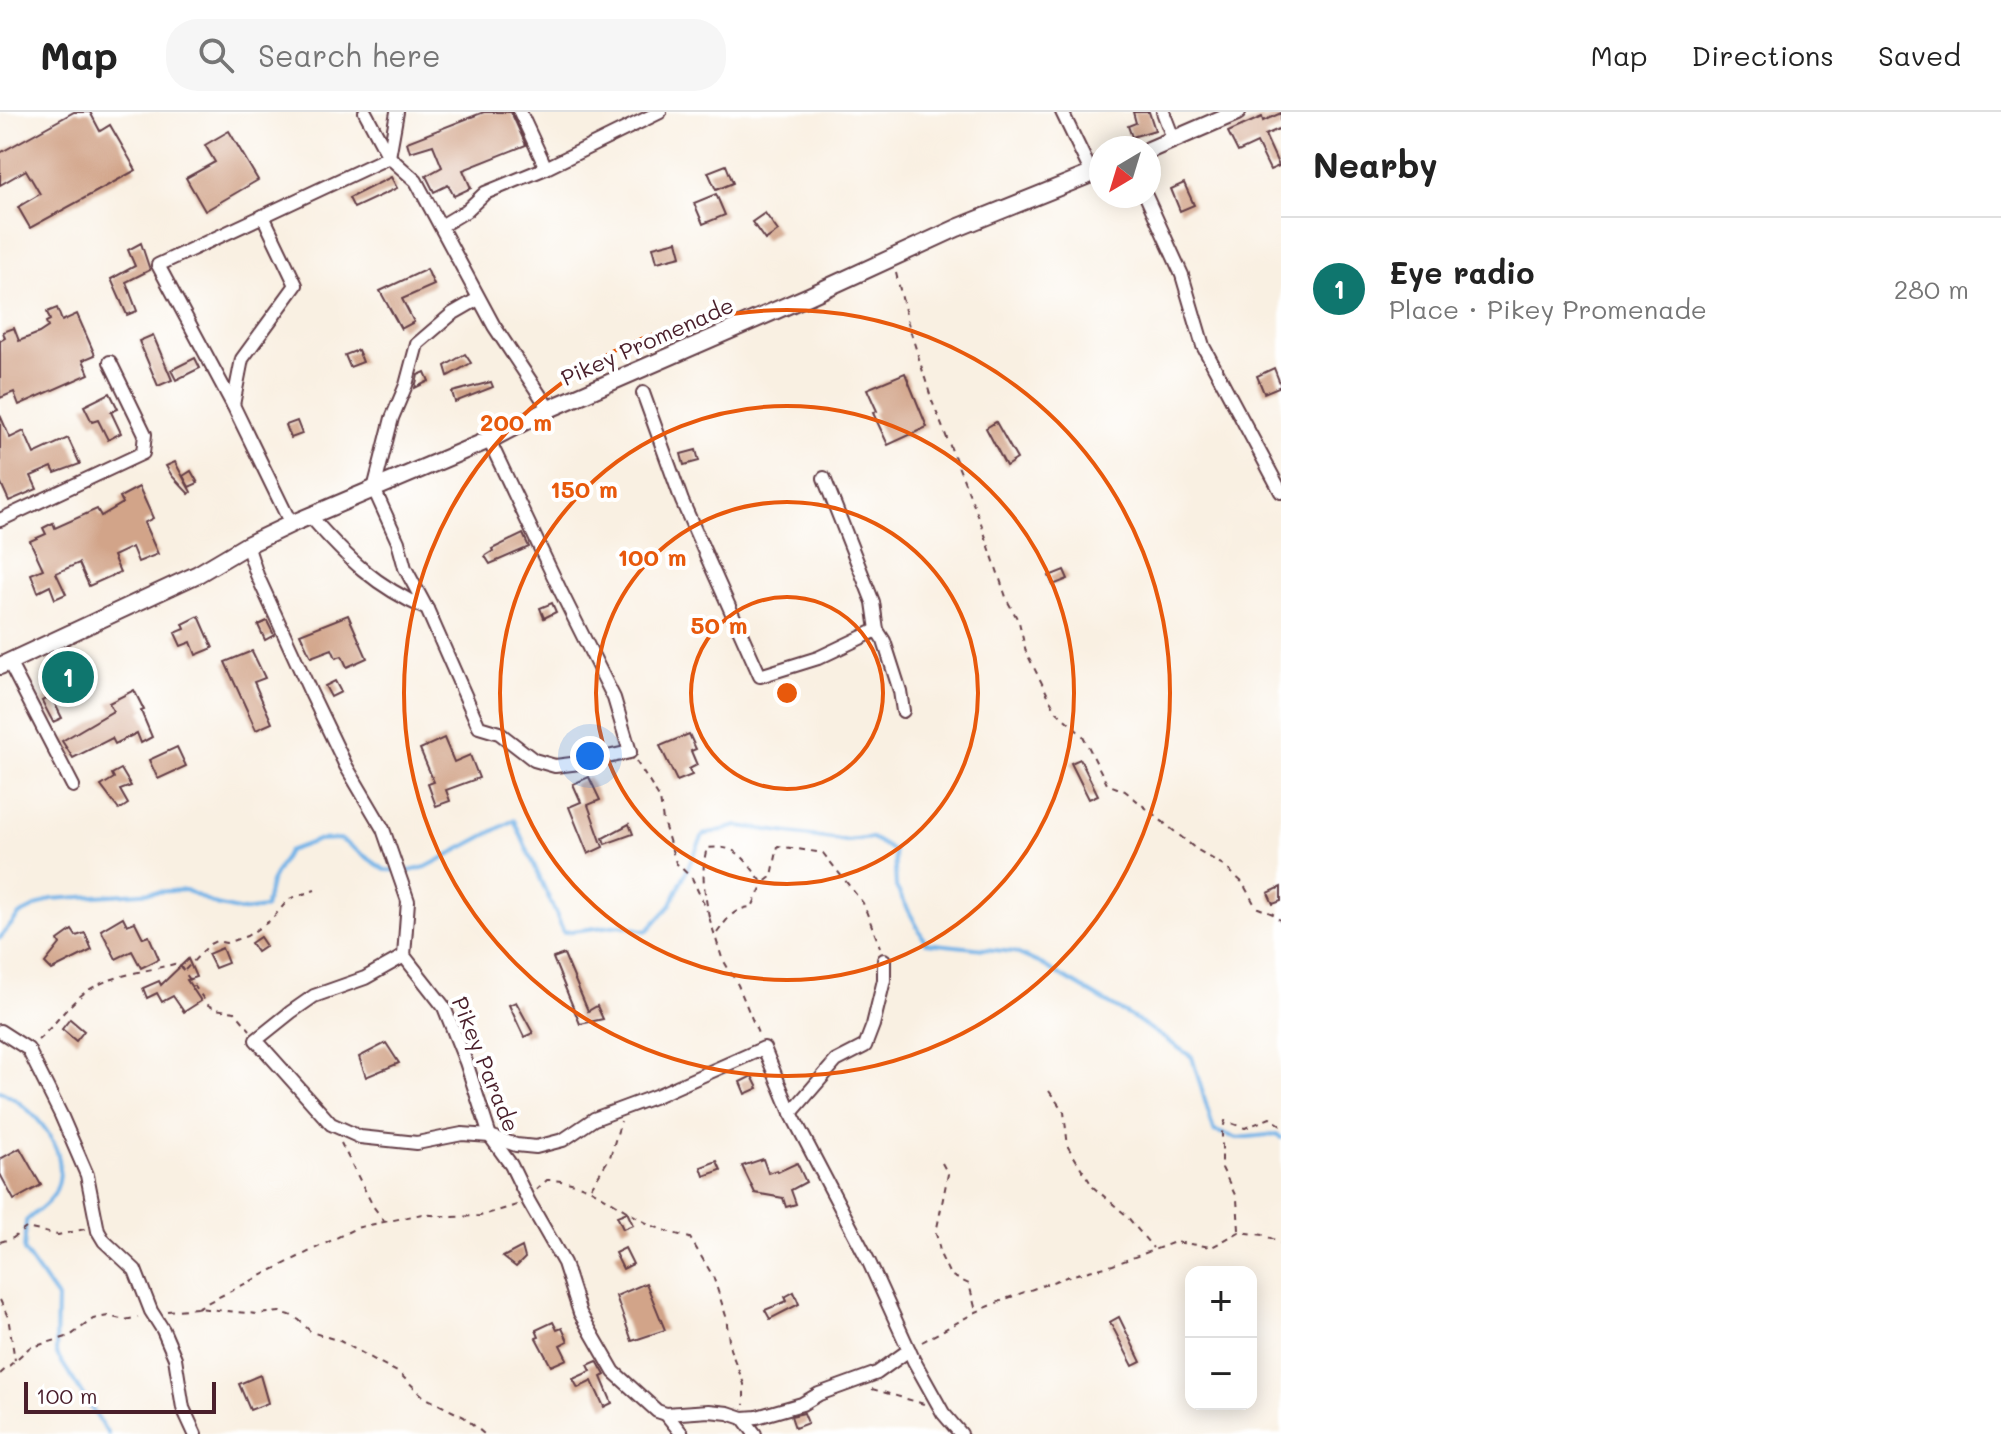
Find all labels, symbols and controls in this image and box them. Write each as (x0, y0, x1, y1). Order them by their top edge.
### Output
search box (166, 19, 726, 91)
text: Map (40, 30, 118, 80)
icon: search (194, 33, 238, 77)
text: Search here (258, 35, 441, 75)
text: Map (1591, 37, 1648, 73)
text: Directions (1692, 37, 1834, 73)
text: Saved (1878, 37, 1961, 73)
north arrow (1089, 136, 1161, 208)
text: Nearby (1313, 142, 1438, 187)
text: Eye radio (1389, 252, 1535, 292)
text: 1 (1333, 272, 1345, 306)
text: 280 m (1894, 272, 1969, 306)
street label: Pikey Promenade (556, 290, 738, 392)
text: Place · Pikey Promenade (1389, 292, 1707, 326)
text: 200 m (480, 406, 552, 437)
text: 150 m (550, 473, 618, 504)
text: 100 m (617, 541, 687, 572)
text: 50 m (690, 609, 748, 640)
pin: 1 (42, 647, 94, 707)
centre of rings (773, 679, 801, 707)
your location (570, 736, 610, 776)
street label: Pikey Parade (446, 992, 526, 1136)
map controls (1185, 1266, 1257, 1410)
button: + (1185, 1266, 1257, 1338)
button: − (1185, 1338, 1257, 1410)
scale bar (24, 1378, 216, 1414)
text: 100 m (36, 1381, 98, 1410)

